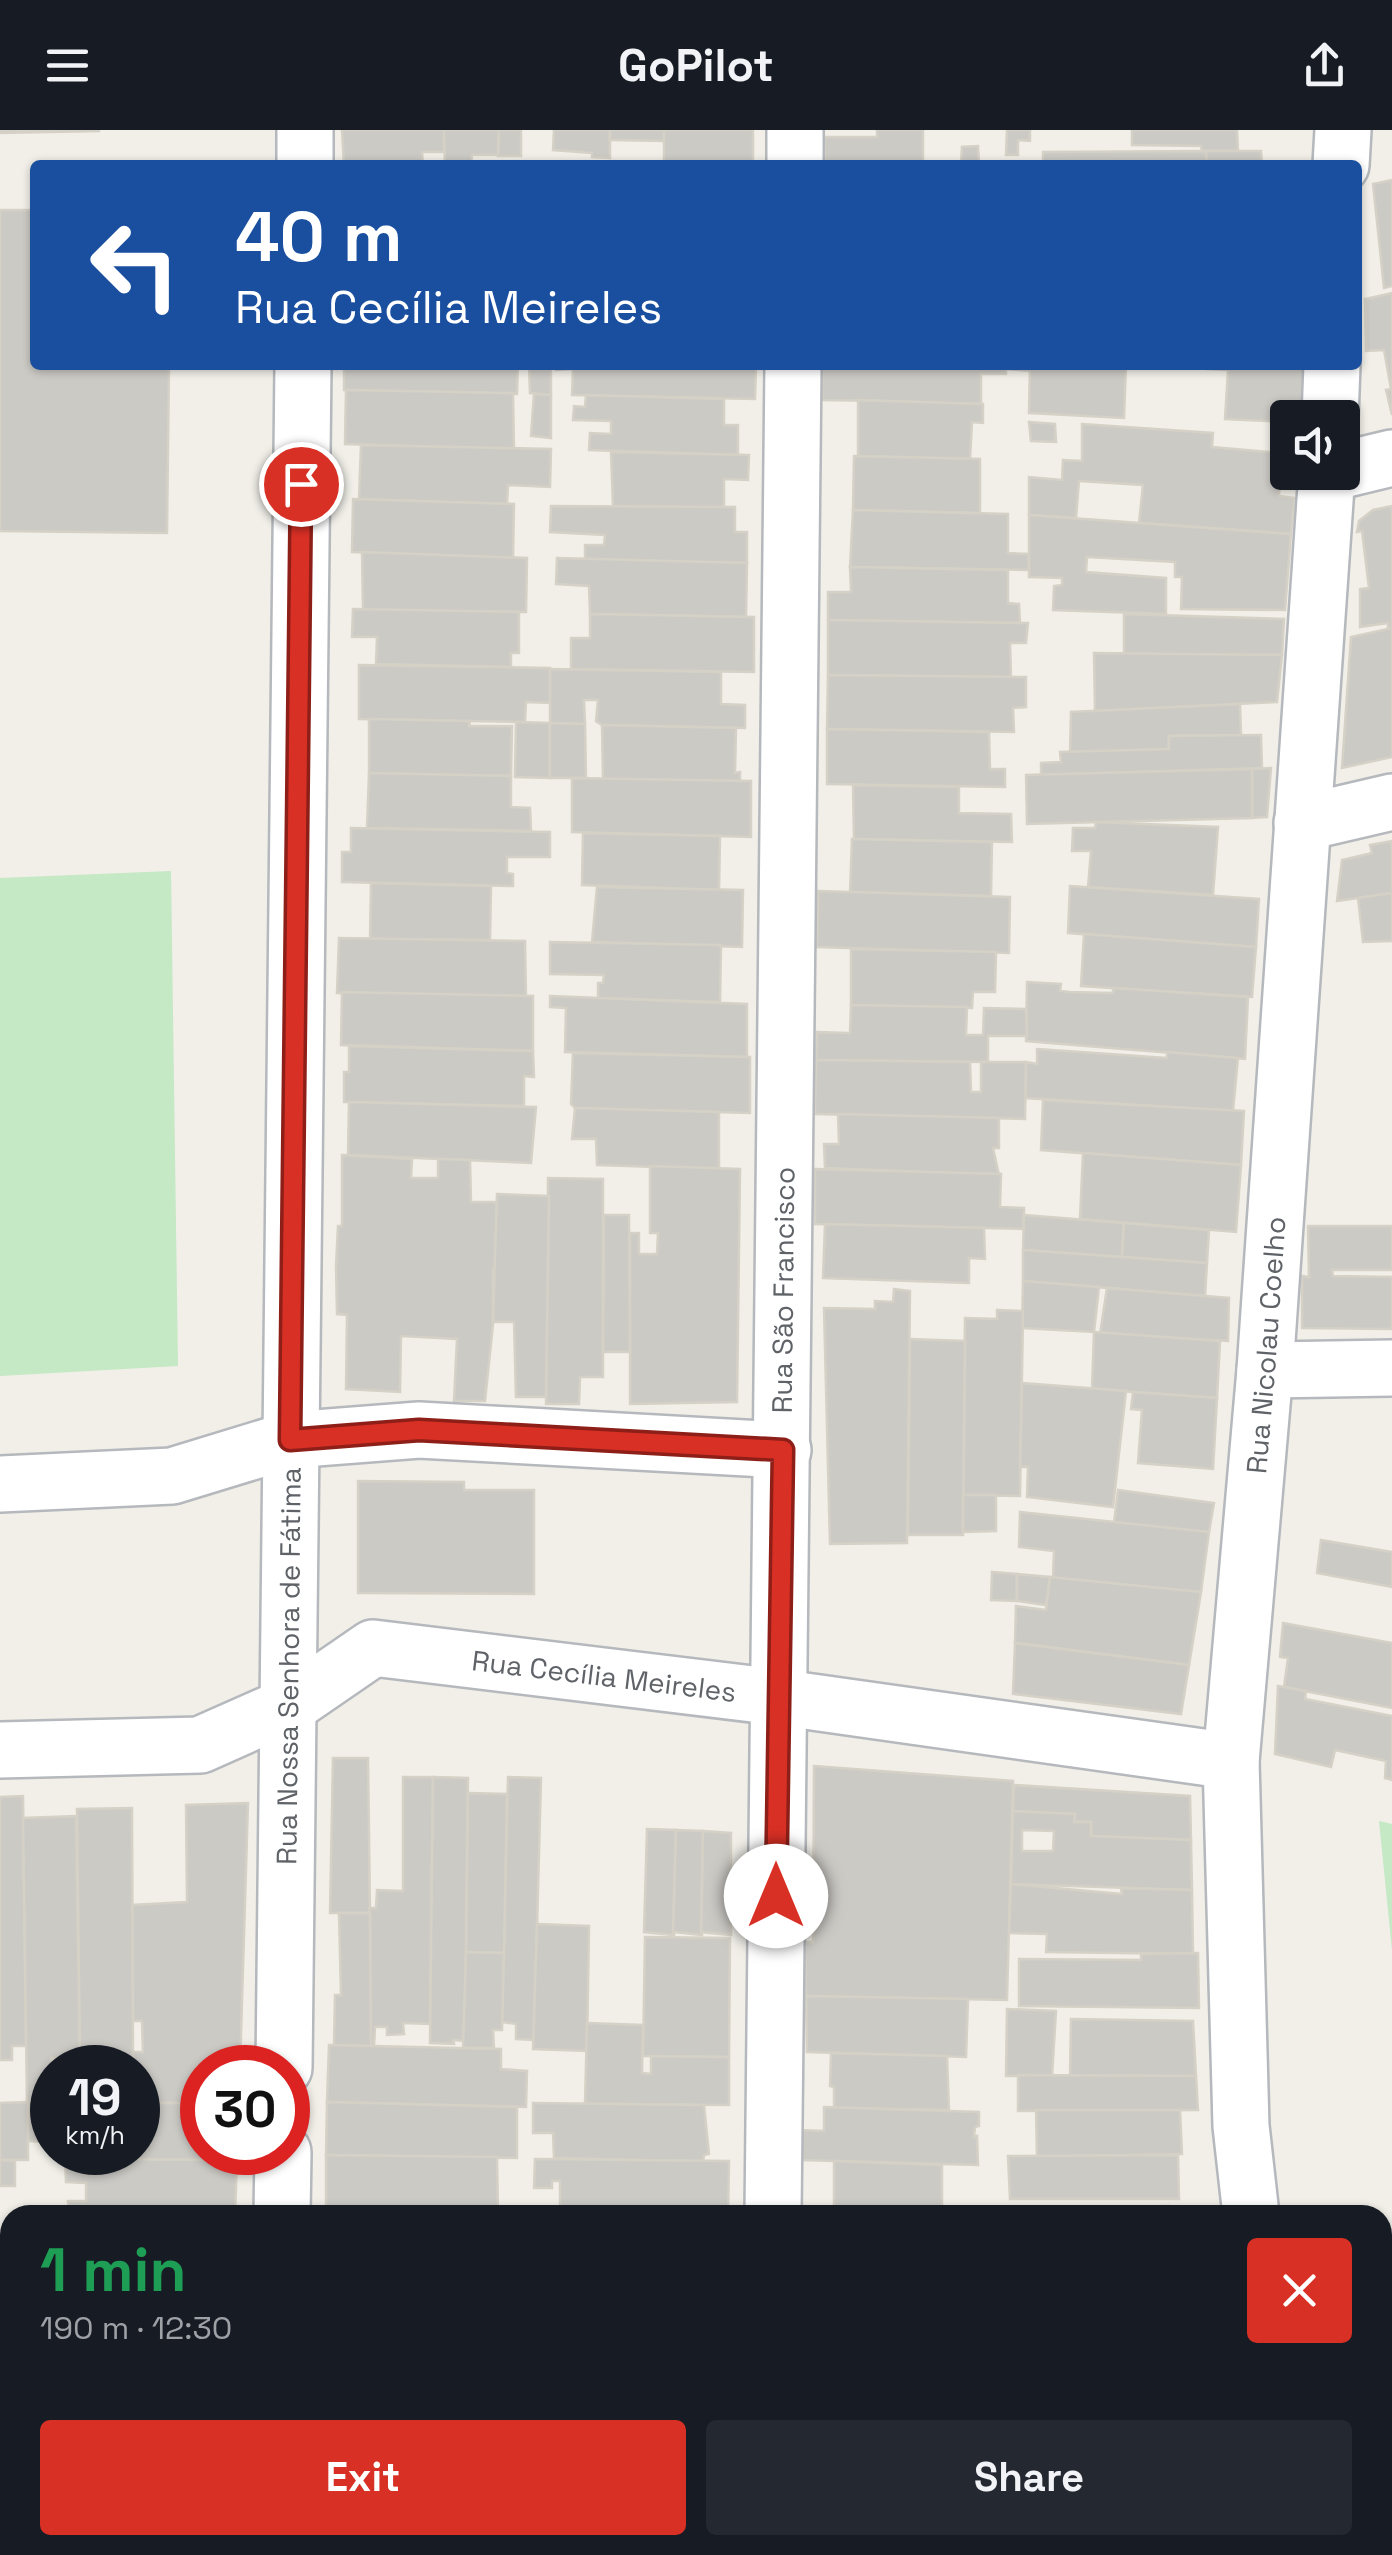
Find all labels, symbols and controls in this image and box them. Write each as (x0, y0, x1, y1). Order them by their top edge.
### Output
text: GoPilot (618, 37, 774, 94)
icon: menu (40, 38, 95, 93)
icon: share (1297, 38, 1352, 93)
text: 40 m (235, 192, 402, 281)
icon: left (70, 200, 200, 330)
text: Rua Cecília Meireles (235, 279, 662, 336)
map controls (1270, 400, 1360, 490)
button: sound (1270, 400, 1360, 490)
pin (259, 442, 344, 527)
icon: arrive (274, 457, 329, 512)
street label: Rua São Francisco (764, 1167, 802, 1413)
street label: Rua Nicolau Coelho (1238, 1215, 1294, 1475)
street label: Rua Nossa Senhora de Fátima (268, 1467, 309, 1865)
street label: Rua Cecília Meireles (470, 1642, 738, 1710)
position arrow (724, 1844, 828, 1948)
speed limit sign: 30 (180, 2045, 310, 2175)
text: 19 (68, 2066, 122, 2130)
text: km/h (65, 2119, 125, 2151)
text: 1 min (40, 2232, 187, 2309)
button: close (1247, 2238, 1352, 2343)
text: 190 m · 12:30 (40, 2308, 232, 2348)
button: Exit (40, 2420, 686, 2535)
button: Share (706, 2420, 1352, 2535)

